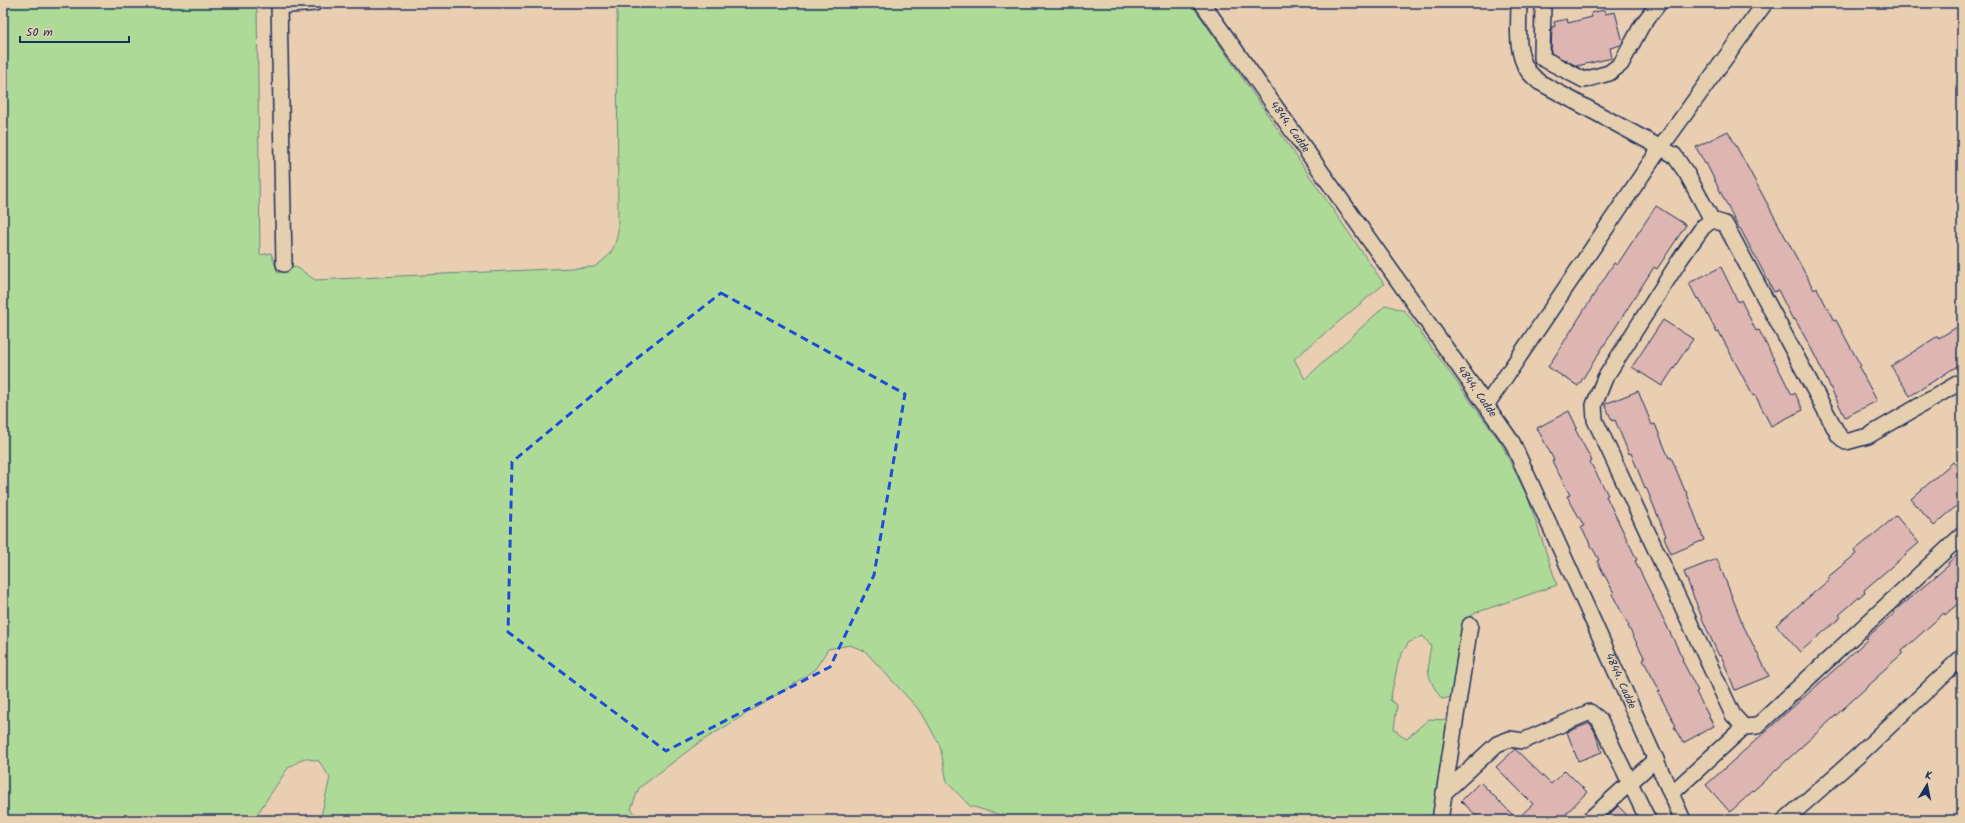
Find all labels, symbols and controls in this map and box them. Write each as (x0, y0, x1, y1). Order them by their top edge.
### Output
scale bar (20, 18, 129, 44)
text: 50 m (26, 23, 53, 42)
street label: 4844. Cadde (1265, 98, 1314, 157)
street label: 4844. Cadde (1452, 362, 1501, 421)
street label: 4844. Cadde (1600, 650, 1641, 712)
north arrow (1907, 765, 1947, 805)
text: K (1924, 767, 1934, 786)

